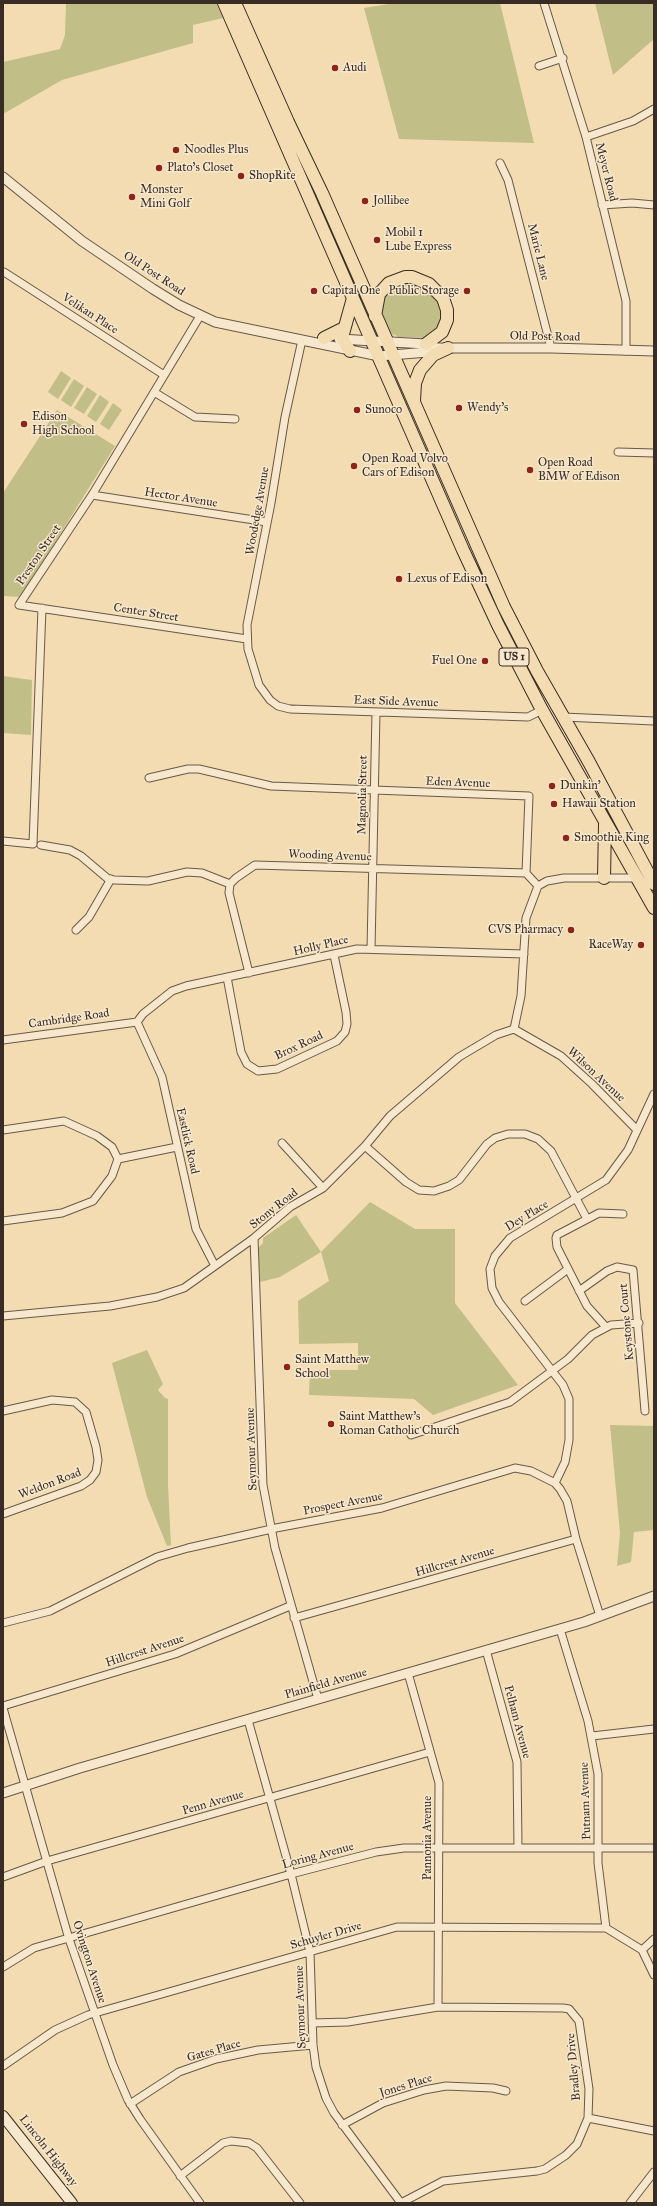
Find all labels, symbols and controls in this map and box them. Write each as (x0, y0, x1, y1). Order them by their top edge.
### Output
place label: Audi (343, 61, 367, 75)
marker: Audi (330, 63, 340, 73)
street label: Meyer Road (592, 141, 620, 203)
place label: Noodles Plus (184, 143, 248, 157)
marker: Noodles Plus (171, 145, 181, 155)
place label: Plato's Closet (167, 161, 234, 175)
marker: Plato's Closet (154, 163, 164, 173)
place label: ShopRite (249, 169, 295, 183)
marker: ShopRite (236, 171, 246, 181)
place label: Monster Mini Golf (140, 183, 190, 211)
marker: Monster Mini Golf (127, 192, 137, 202)
place label: Jollibee (373, 194, 409, 208)
marker: Jollibee (360, 196, 370, 206)
street label: Marie Lane (524, 222, 552, 282)
place label: Mobil 1 Lube Express (385, 226, 452, 254)
marker: Mobil 1 Lube Express (372, 235, 382, 245)
street label: Old Post Road (121, 249, 187, 299)
place label: Capital One (322, 284, 380, 298)
place label: Public Storage (388, 284, 459, 298)
marker: Capital One (309, 286, 319, 296)
marker: Public Storage (462, 286, 472, 296)
street label: Velikan Place (59, 291, 121, 337)
street label: Old Post Road (510, 329, 580, 345)
place label: Wendy's (467, 401, 508, 415)
place label: Sunoco (365, 403, 402, 417)
marker: Wendy's (454, 403, 464, 413)
marker: Sunoco (352, 405, 362, 415)
place label: Edison High School (32, 410, 95, 438)
marker: Edison High School (19, 419, 29, 429)
place label: Open Road Volvo Cars of Edison (362, 452, 448, 480)
place label: Open Road BMW of Edison (538, 456, 620, 484)
marker: Open Road Volvo Cars of Edison (349, 461, 359, 471)
marker: Open Road BMW of Edison (525, 465, 535, 475)
street label: Woodedge Avenue (243, 466, 273, 556)
street label: Hector Avenue (143, 485, 219, 511)
street label: Preston Street (13, 522, 65, 588)
place label: Lexus of Edison (407, 572, 487, 586)
marker: Lexus of Edison (394, 574, 404, 584)
street label: Center Street (112, 601, 180, 625)
road number: US 1 (499, 648, 529, 666)
place label: Fuel One (431, 654, 477, 668)
marker: Fuel One (480, 656, 490, 666)
street label: East Side Avenue (353, 693, 439, 711)
street label: Magnolia Street (355, 755, 371, 835)
street label: Eden Avenue (425, 775, 491, 791)
place label: Dunkin' (560, 779, 601, 793)
marker: Dunkin' (547, 781, 557, 791)
place label: Hawaii Station (562, 797, 636, 811)
marker: Hawaii Station (549, 799, 559, 809)
place label: Smoothie King (574, 831, 649, 845)
marker: Smoothie King (561, 833, 571, 843)
street label: Wooding Avenue (288, 847, 372, 865)
place label: CVS Pharmacy (488, 923, 563, 937)
marker: CVS Pharmacy (566, 925, 576, 935)
street label: Holly Place (292, 933, 350, 959)
place label: RaceWay (588, 938, 633, 952)
marker: RaceWay (636, 940, 646, 950)
street label: Cambridge Road (28, 1006, 110, 1032)
street label: Brox Road (272, 1029, 326, 1063)
street label: Wilson Avenue (564, 1045, 628, 1105)
street label: Eastlick Road (172, 1106, 202, 1176)
street label: Stony Road (247, 1186, 301, 1232)
street label: Dey Place (503, 1198, 551, 1234)
street label: Keystone Court (616, 1283, 638, 1361)
place label: Saint Matthew School (295, 1353, 369, 1381)
marker: Saint Matthew School (282, 1362, 292, 1372)
street label: Seymour Avenue (243, 1407, 261, 1491)
place label: Saint Matthew's Roman Catholic Church (339, 1410, 459, 1438)
marker: Saint Matthew's Roman Catholic Church (326, 1419, 336, 1429)
street label: Weldon Road (17, 1465, 83, 1503)
street label: Prospect Avenue (302, 1489, 384, 1519)
street label: Hillcrest Avenue (414, 1544, 496, 1580)
street label: Hillcrest Avenue (104, 1632, 186, 1670)
street label: Plainfield Avenue (283, 1665, 369, 1703)
street label: Pelham Avenue (500, 1684, 534, 1760)
street label: Putnam Avenue (577, 1762, 595, 1840)
street label: Penn Avenue (181, 1787, 245, 1819)
street label: Pannonia Avenue (421, 1796, 435, 1880)
street label: Loring Avenue (281, 1840, 355, 1872)
street label: Ovington Avenue (69, 1919, 109, 2005)
street label: Schuyler Drive (289, 1919, 363, 1953)
street label: Seymour Avenue (292, 1965, 310, 2049)
street label: Bradley Drive (564, 2033, 584, 2101)
street label: Gates Place (185, 2036, 243, 2066)
street label: Jones Place (378, 2071, 434, 2101)
street label: Lincoln Highway (16, 2113, 80, 2189)

